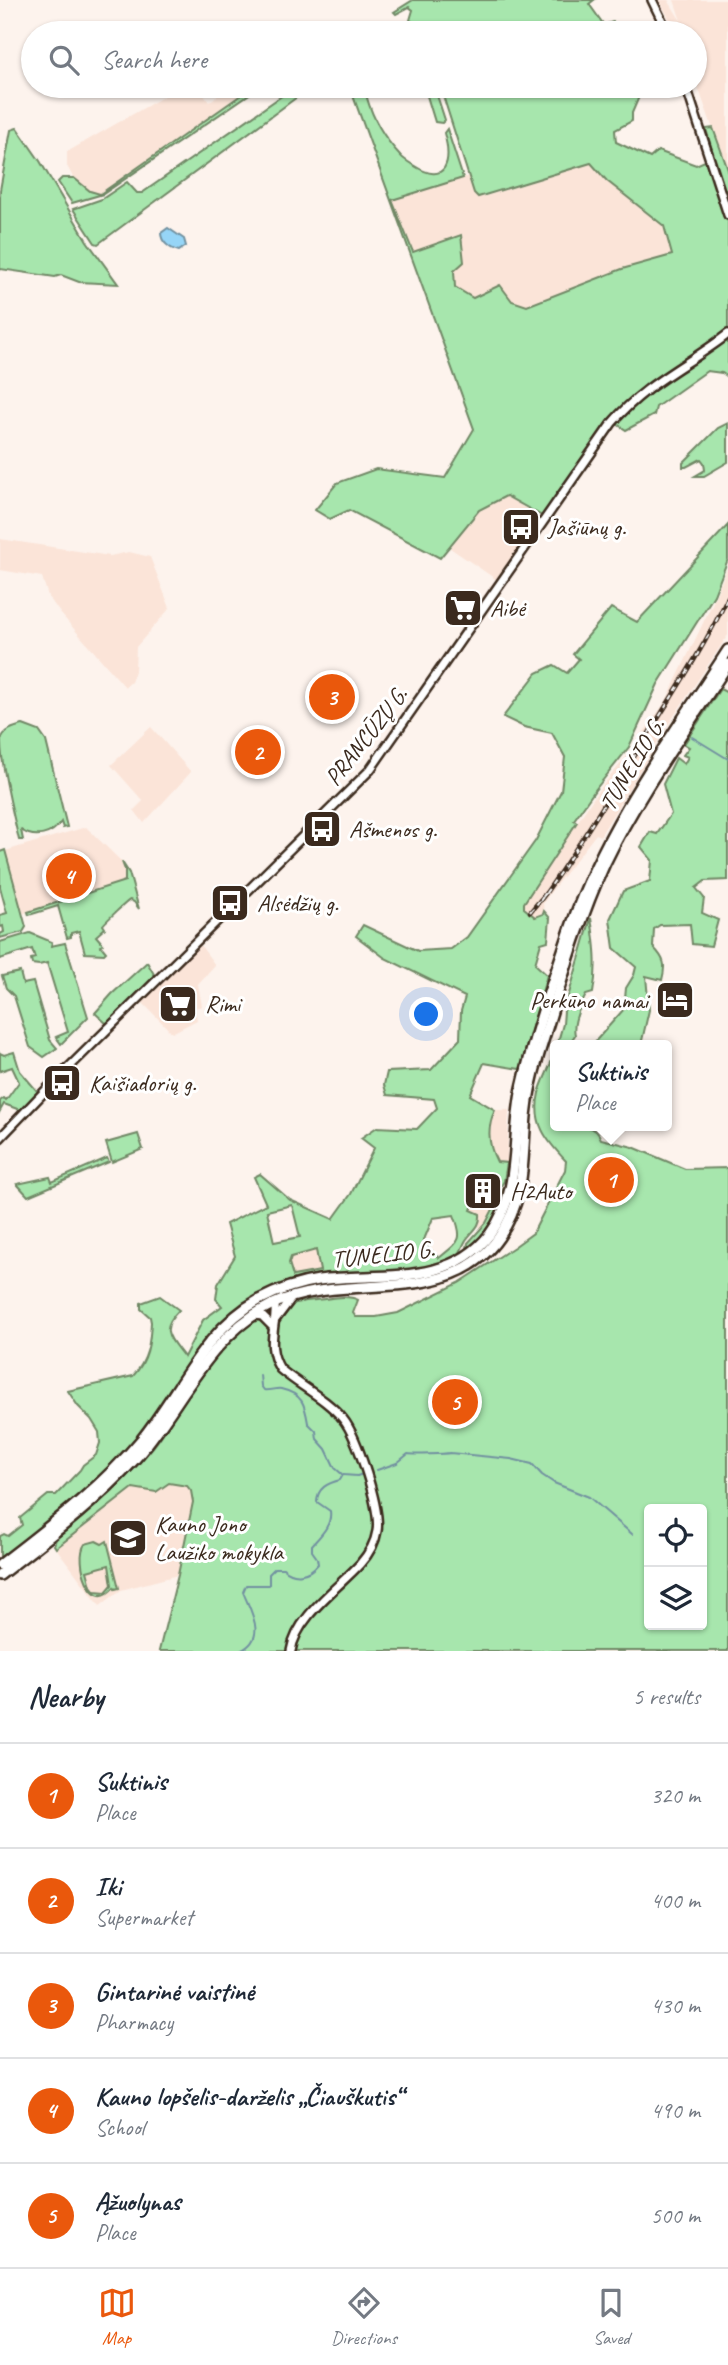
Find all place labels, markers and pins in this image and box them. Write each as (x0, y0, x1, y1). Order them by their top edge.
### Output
bus stop icon: Jašiūnų g. (500, 506, 542, 548)
place label: Jašiūnų g. (547, 512, 626, 542)
supermarket icon: Aibė (442, 587, 484, 629)
place label: Aibė (490, 593, 527, 623)
pin: 3 (309, 671, 355, 723)
pin: 2 (235, 726, 281, 778)
bus stop icon: Ašmenos g. (301, 808, 343, 850)
place label: Ašmenos g. (349, 814, 437, 844)
pin: 4 (46, 850, 92, 902)
bus stop icon: Alsėdžių g. (209, 882, 251, 924)
place label: Alsėdžių g. (257, 888, 339, 918)
hotel icon: Perkūno namai (654, 979, 696, 1021)
supermarket icon: Rimi (157, 983, 199, 1025)
place label: Perkūno namai (530, 985, 651, 1015)
place label: Rimi (205, 989, 243, 1019)
bus stop icon: Kaišiadorių g. (41, 1062, 83, 1104)
place label: Kaišiadorių g. (89, 1068, 197, 1098)
pin: 1 (588, 1154, 634, 1206)
building icon: H2Auto (462, 1170, 504, 1212)
place label: H2Auto (510, 1176, 574, 1206)
pin: 5 (432, 1376, 478, 1428)
place label: Kauno Jono Laužiko mokykla (155, 1509, 285, 1567)
school or university icon: Kauno Jono Laužiko mokykla (107, 1517, 149, 1559)

